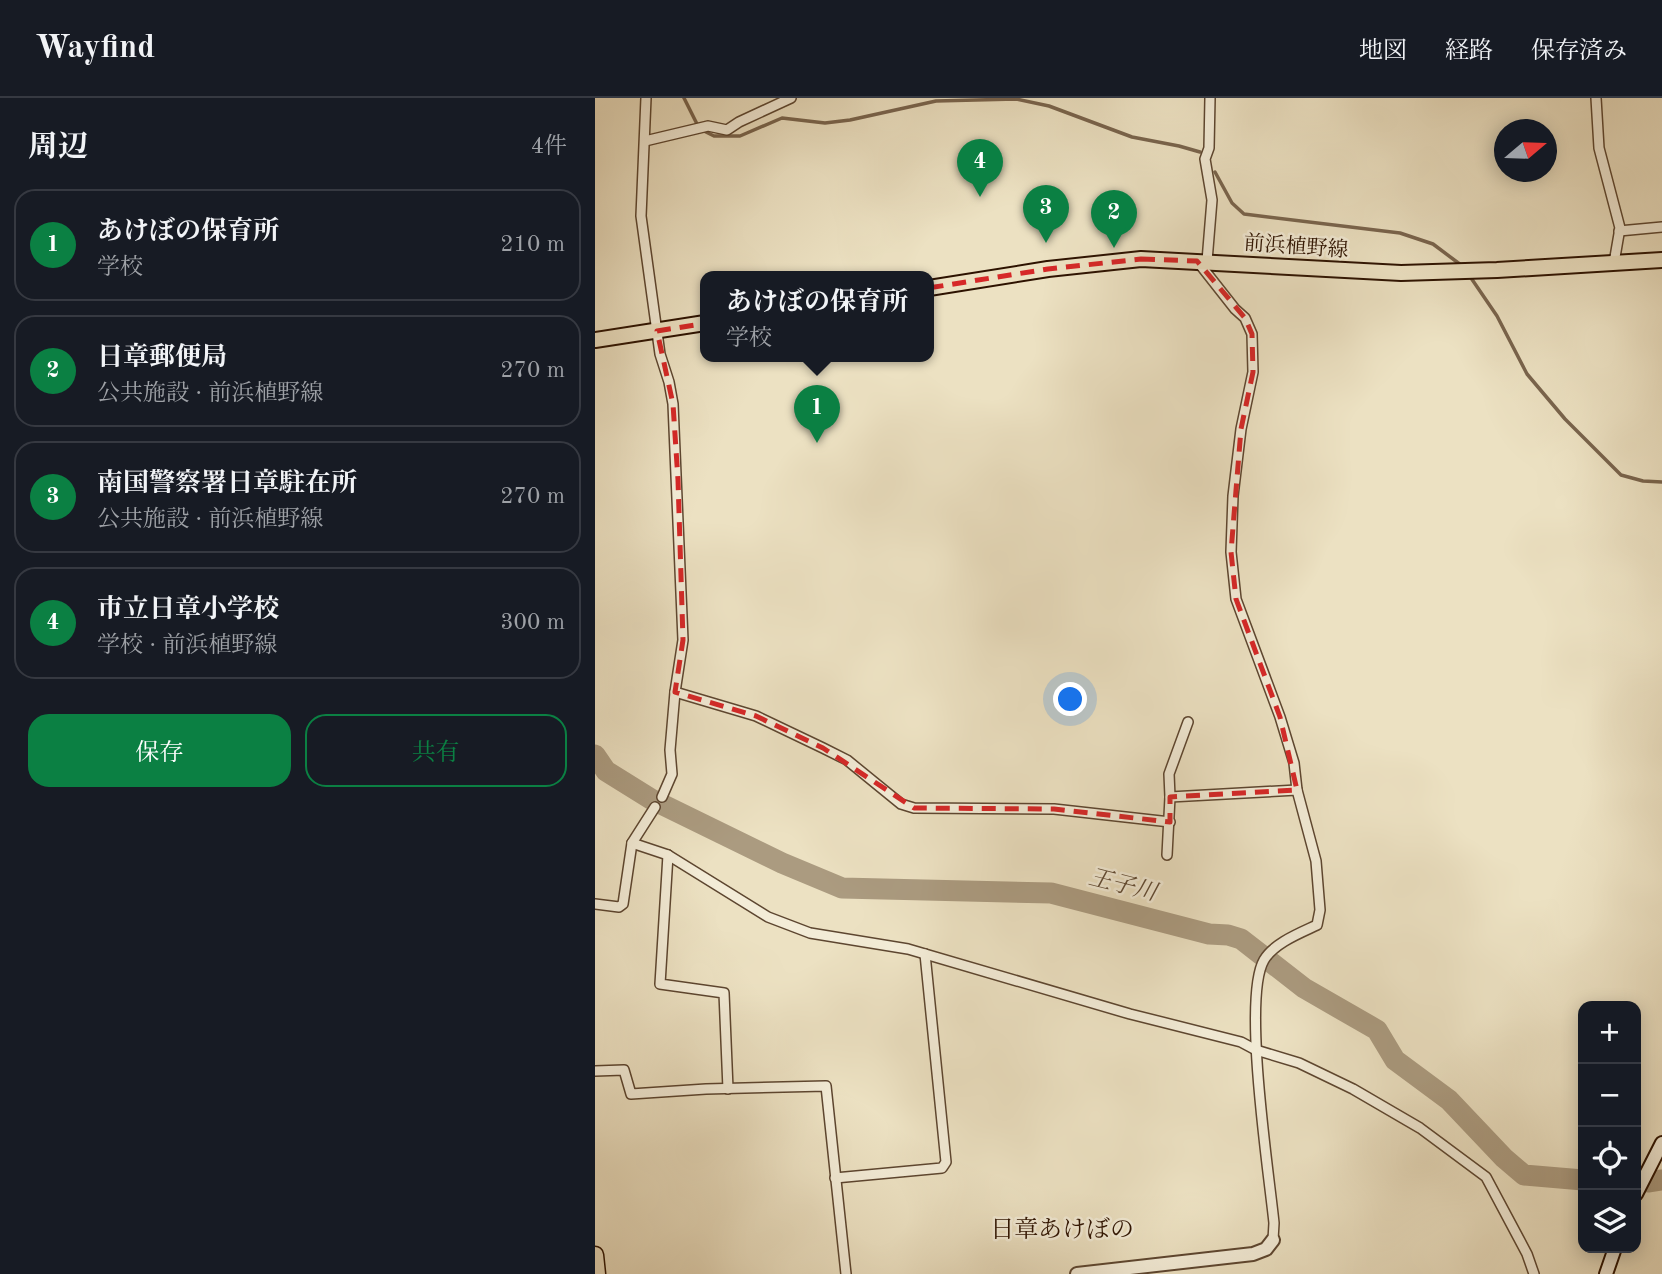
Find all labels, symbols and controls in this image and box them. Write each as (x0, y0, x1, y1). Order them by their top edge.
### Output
text: Wayfind (35, 32, 155, 65)
text: 地図 (1359, 40, 1407, 64)
text: 経路 (1445, 40, 1493, 64)
text: 保存済み (1531, 40, 1627, 64)
north arrow (1494, 119, 1557, 182)
text: 周辺 (28, 133, 88, 163)
text: 4件 (531, 135, 567, 158)
pin: 4 (957, 139, 1003, 197)
pin: 3 (1023, 185, 1069, 243)
pin: 2 (1091, 190, 1137, 248)
text: あけぼの保育所 (97, 219, 279, 245)
street label: 前浜植野線 (1243, 231, 1349, 262)
text: 1 (46, 233, 60, 256)
text: 210 m (500, 233, 565, 256)
text: 学校 (97, 256, 143, 279)
popup (700, 271, 934, 362)
text: あけぼの保育所 (726, 290, 908, 316)
text: 学校 (726, 327, 772, 350)
text: 日章郵便局 (97, 345, 227, 371)
text: 2 (46, 359, 60, 382)
text: 270 m (500, 359, 565, 382)
text: 公共施設 · 前浜植野線 (97, 382, 323, 405)
pin: 1 (794, 385, 840, 443)
text: 南国警察署日章駐在所 (97, 471, 357, 497)
text: 3 (46, 485, 60, 508)
text: 270 m (500, 485, 565, 508)
text: 公共施設 · 前浜植野線 (97, 508, 323, 531)
text: 市立日章小学校 (97, 597, 279, 623)
text: 4 (46, 611, 60, 634)
text: 300 m (500, 611, 565, 634)
text: 学校 · 前浜植野線 (97, 634, 277, 657)
your location (1053, 682, 1087, 716)
button: 保存 (28, 714, 291, 787)
button: 共有 (305, 714, 567, 787)
water label: 王子川 (1086, 865, 1162, 906)
map controls (1578, 1001, 1641, 1253)
button: + (1578, 1001, 1641, 1064)
button: − (1578, 1064, 1641, 1127)
button: locate (1578, 1127, 1641, 1190)
button: layers (1578, 1190, 1641, 1253)
district label: 日章あけぼの (990, 1216, 1134, 1243)

